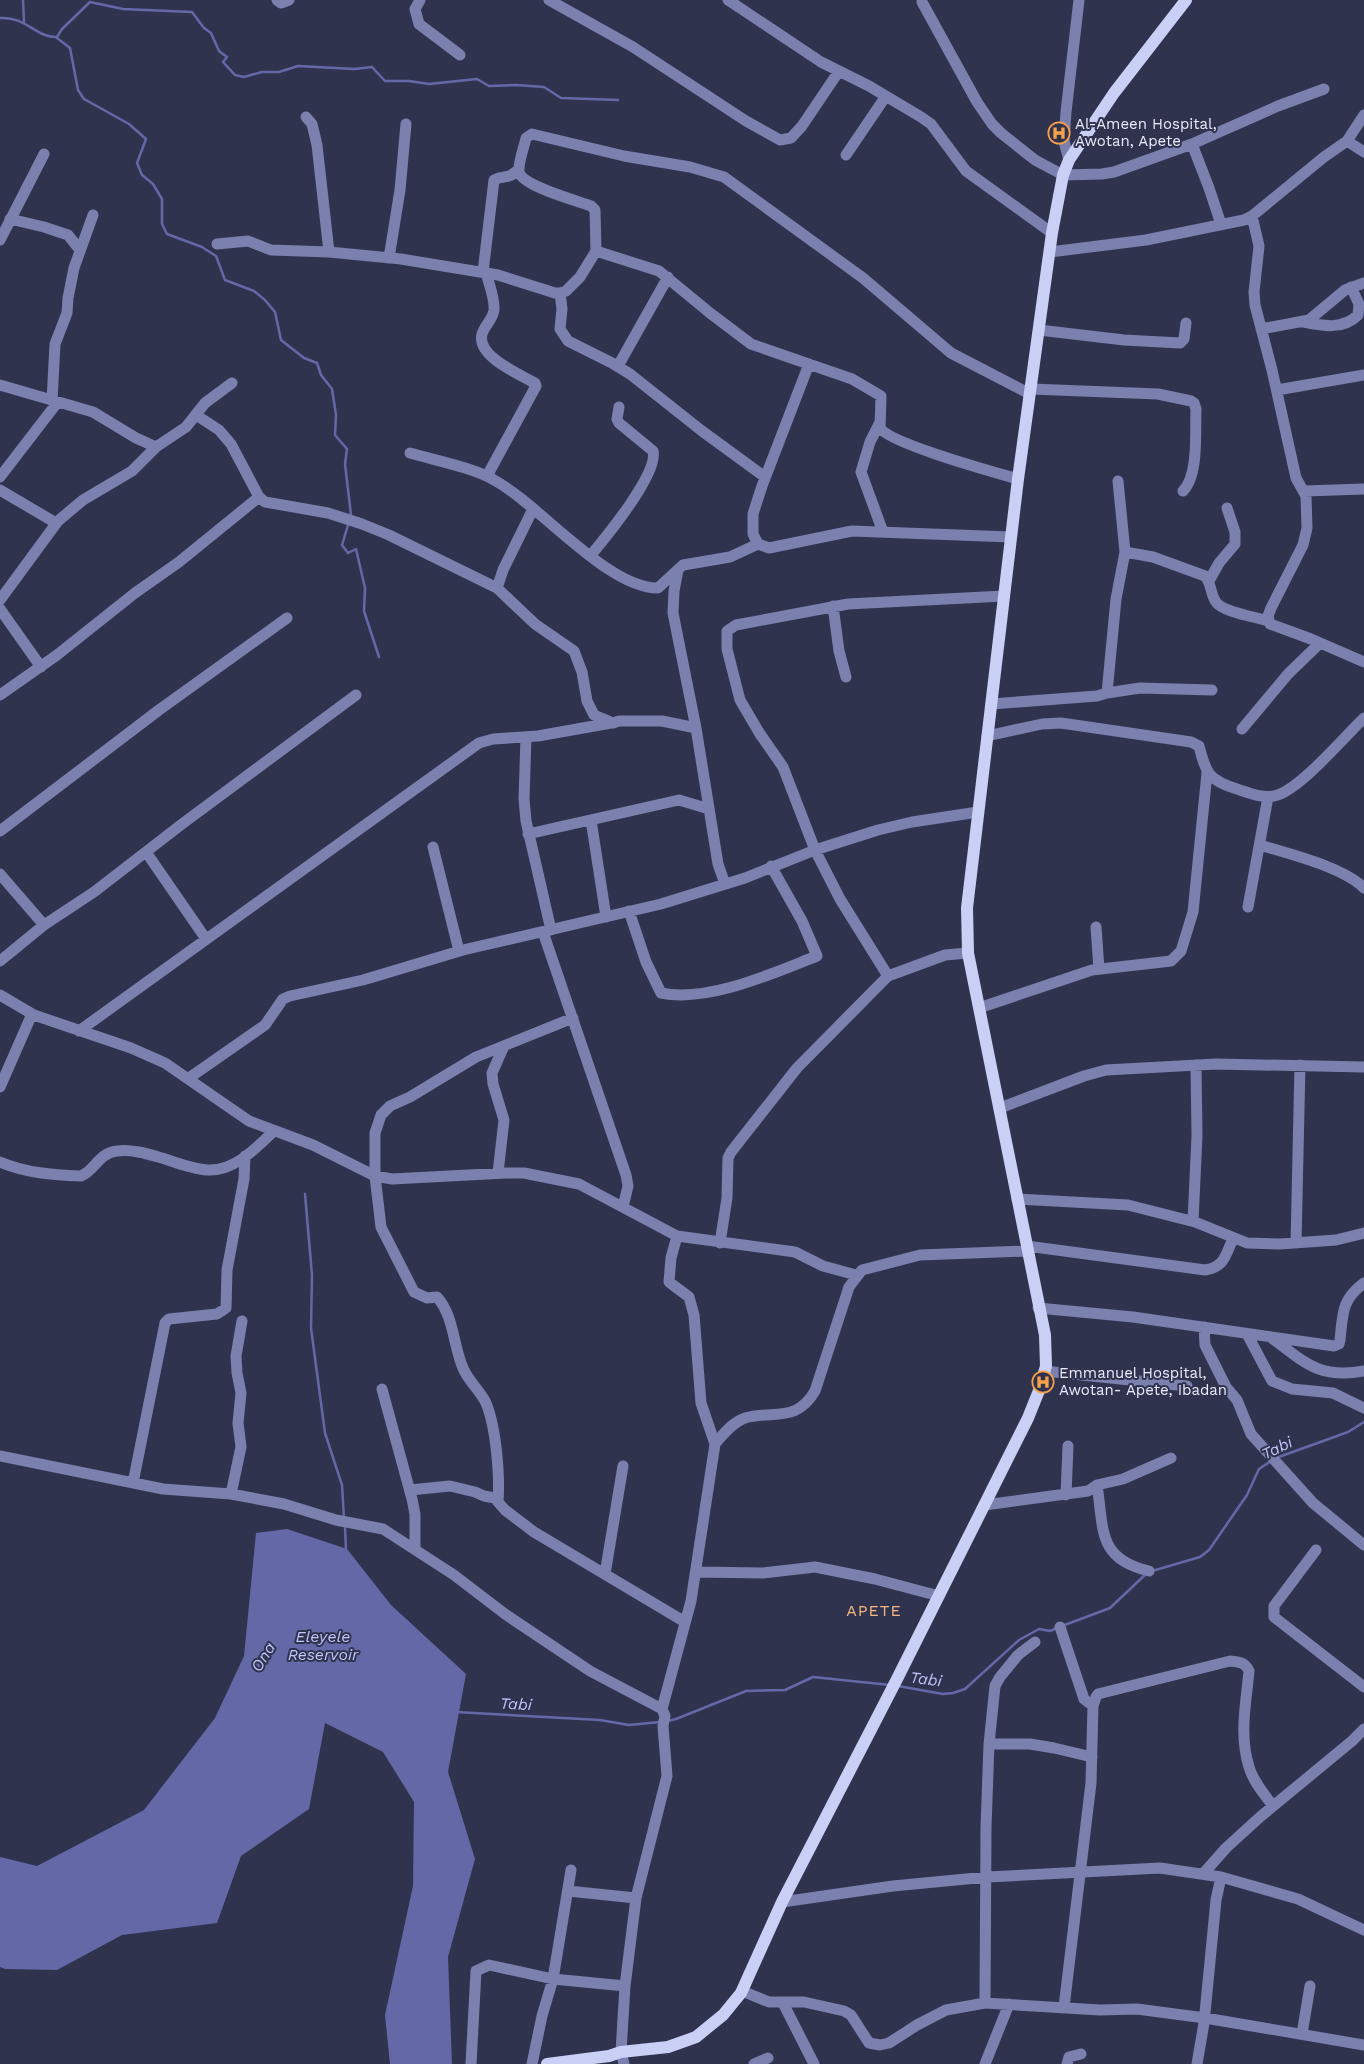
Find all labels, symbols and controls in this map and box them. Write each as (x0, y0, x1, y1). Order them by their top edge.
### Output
place label: Al-Ameen Hospital, Awotan, Apete (1075, 115, 1217, 150)
hospital icon: Al-Ameen Hospital, Awotan, Apete (1047, 121, 1071, 145)
place label: Emmanuel Hospital, Awotan- Apete, Ibadan (1059, 1364, 1227, 1399)
hospital icon: Emmanuel Hospital, Awotan- Apete, Ibadan (1031, 1370, 1055, 1394)
water label: Tabi (1259, 1432, 1296, 1464)
district label: APETE (846, 1601, 902, 1620)
water label: Eleyele Reservoir (288, 1627, 359, 1664)
water label: Ona (247, 1639, 279, 1675)
water label: Tabi (909, 1668, 944, 1690)
water label: Tabi (500, 1694, 533, 1714)

